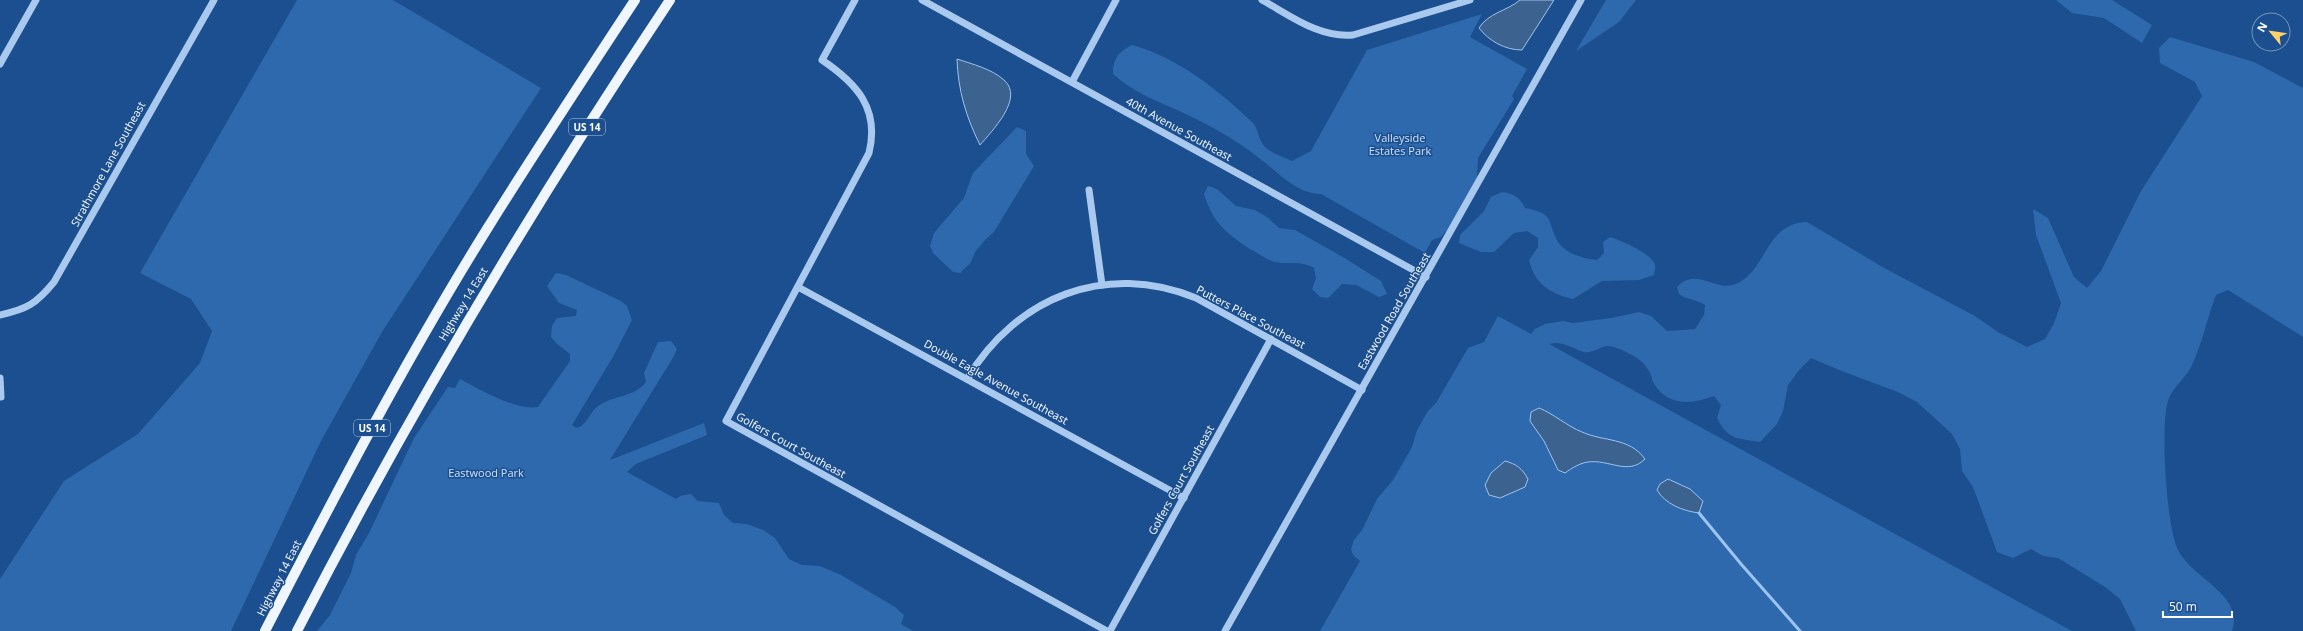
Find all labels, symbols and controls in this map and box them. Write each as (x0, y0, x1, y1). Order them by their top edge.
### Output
north arrow (2251, 12, 2291, 52)
text: N (2253, 19, 2271, 34)
street label: 40th Avenue Southeast (1124, 93, 1235, 164)
street label: Strathmore Lane Southeast (67, 99, 148, 229)
road number: US 14 (569, 119, 605, 135)
park label: Valleyside Estates Park (1369, 130, 1432, 158)
street label: Eastwood Road Southeast (1354, 249, 1433, 372)
street label: Highway 14 East (435, 264, 491, 343)
street label: Putters Place Southeast (1194, 281, 1308, 352)
street label: Double Eagle Avenue Southeast (922, 336, 1071, 428)
street label: Golfers Court Southeast (734, 408, 849, 481)
road number: US 14 (354, 420, 390, 436)
street label: Golfers Court Southeast (1144, 422, 1217, 537)
park label: Eastwood Park (448, 465, 524, 480)
street label: Highway 14 East (253, 537, 304, 618)
scale bar (2163, 593, 2232, 619)
text: 50 m (2169, 598, 2197, 615)

